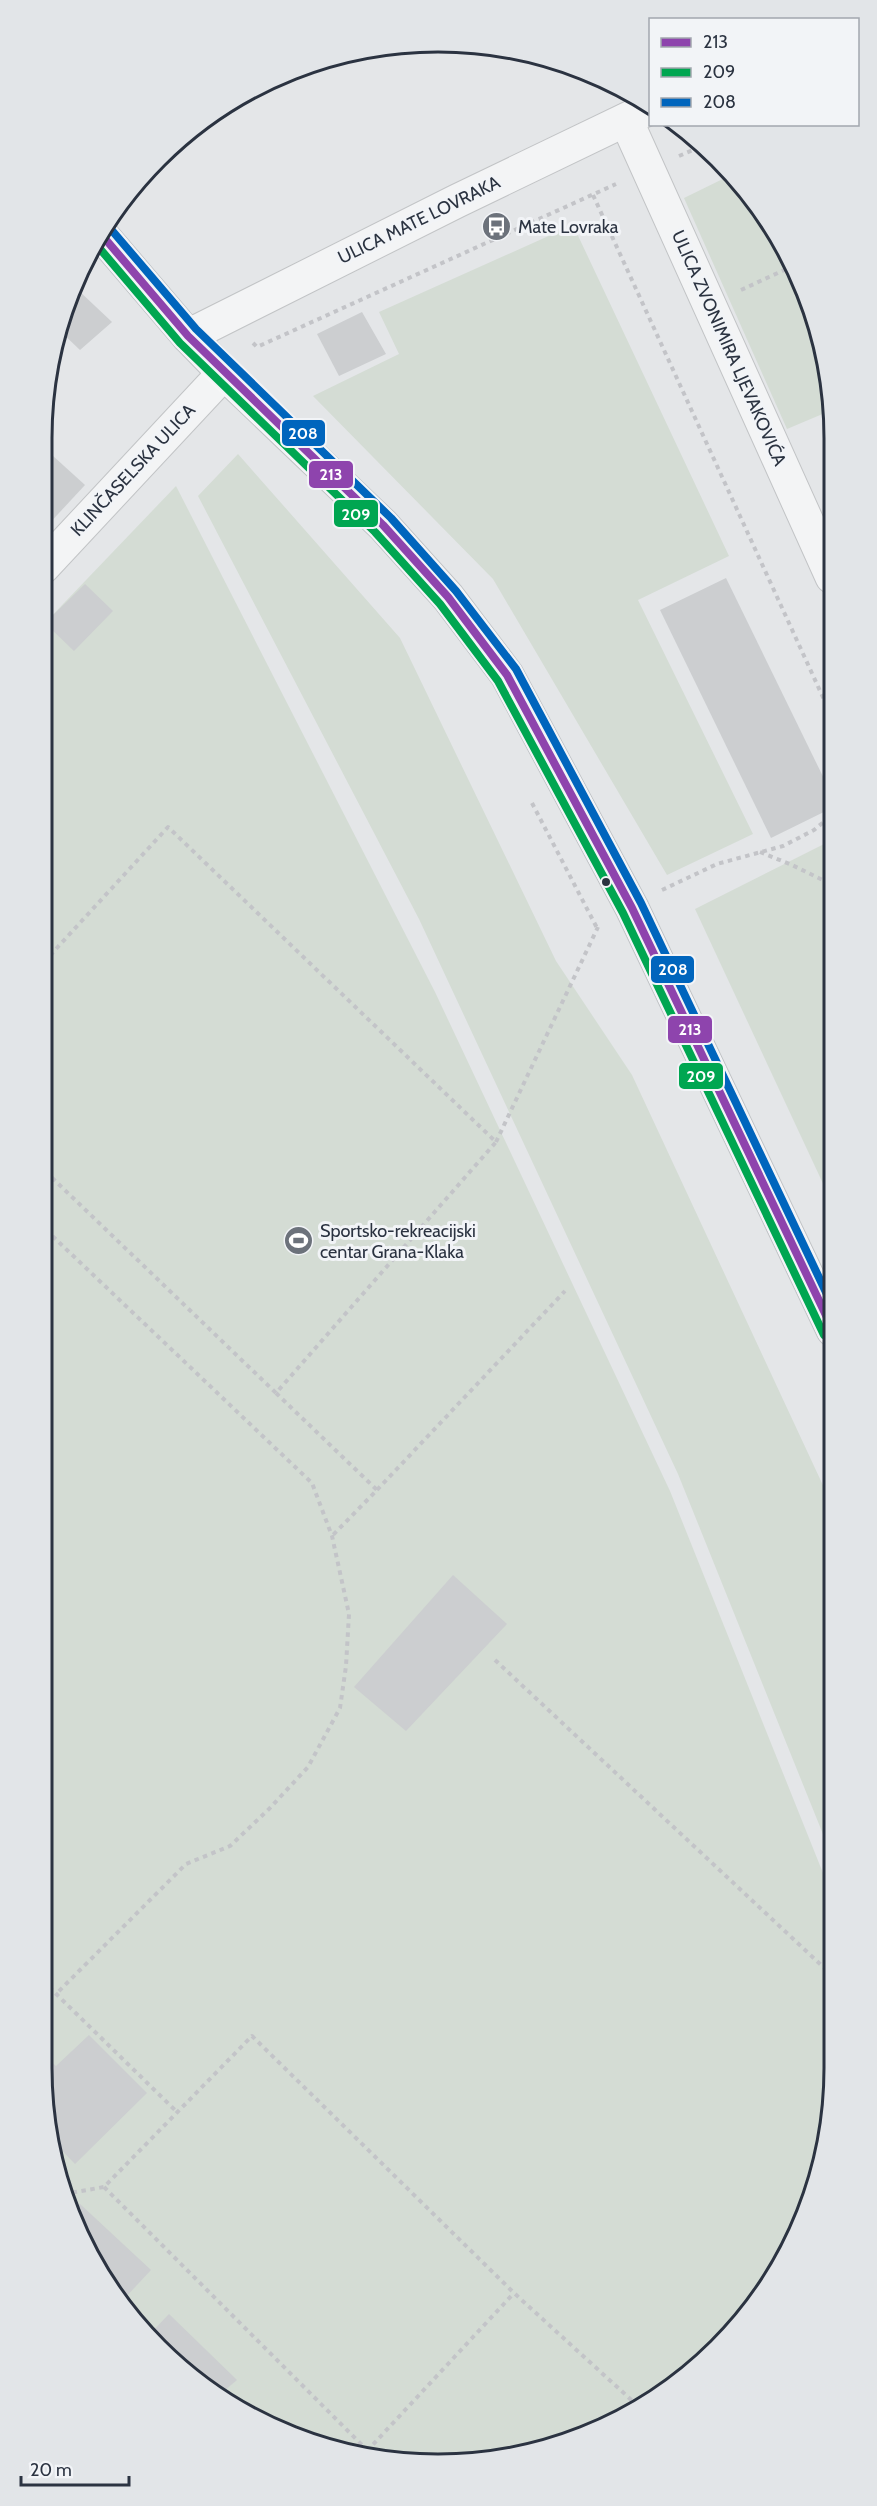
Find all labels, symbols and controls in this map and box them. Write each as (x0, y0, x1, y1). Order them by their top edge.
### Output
legend (649, 18, 859, 126)
text: 213 (703, 31, 728, 53)
text: 209 (703, 61, 735, 83)
text: 208 (703, 91, 736, 113)
street label: ULICA MATE LOVRAKA (334, 171, 504, 269)
bus stop icon: Mate Lovraka (481, 211, 513, 243)
place label: Mate Lovraka (518, 216, 619, 238)
street label: ULICA ZVONIMIRA LJEVAKOVIĆA (667, 227, 791, 469)
street label: KLINČASELSKA ULICA (66, 399, 200, 541)
line badge: 208 (281, 419, 326, 447)
text: 208 (288, 424, 318, 443)
line badge: 213 (308, 460, 354, 489)
text: 213 (320, 465, 343, 484)
line badge: 209 (333, 499, 379, 528)
text: 209 (342, 505, 370, 524)
unlabelled marker (600, 876, 612, 888)
line badge: 208 (650, 955, 695, 984)
text: 208 (658, 960, 688, 979)
line badge: 213 (667, 1015, 713, 1044)
text: 213 (679, 1020, 702, 1039)
line badge: 209 (678, 1062, 724, 1090)
text: 209 (687, 1067, 715, 1086)
place label: Sportsko-rekreacijski centar Grana-Klaka (320, 1220, 476, 1263)
sports icon: Sportsko-rekreacijski centar Grana-Klaka (283, 1225, 315, 1257)
scale bar (21, 2449, 129, 2487)
text: 20 m (30, 2459, 72, 2481)

